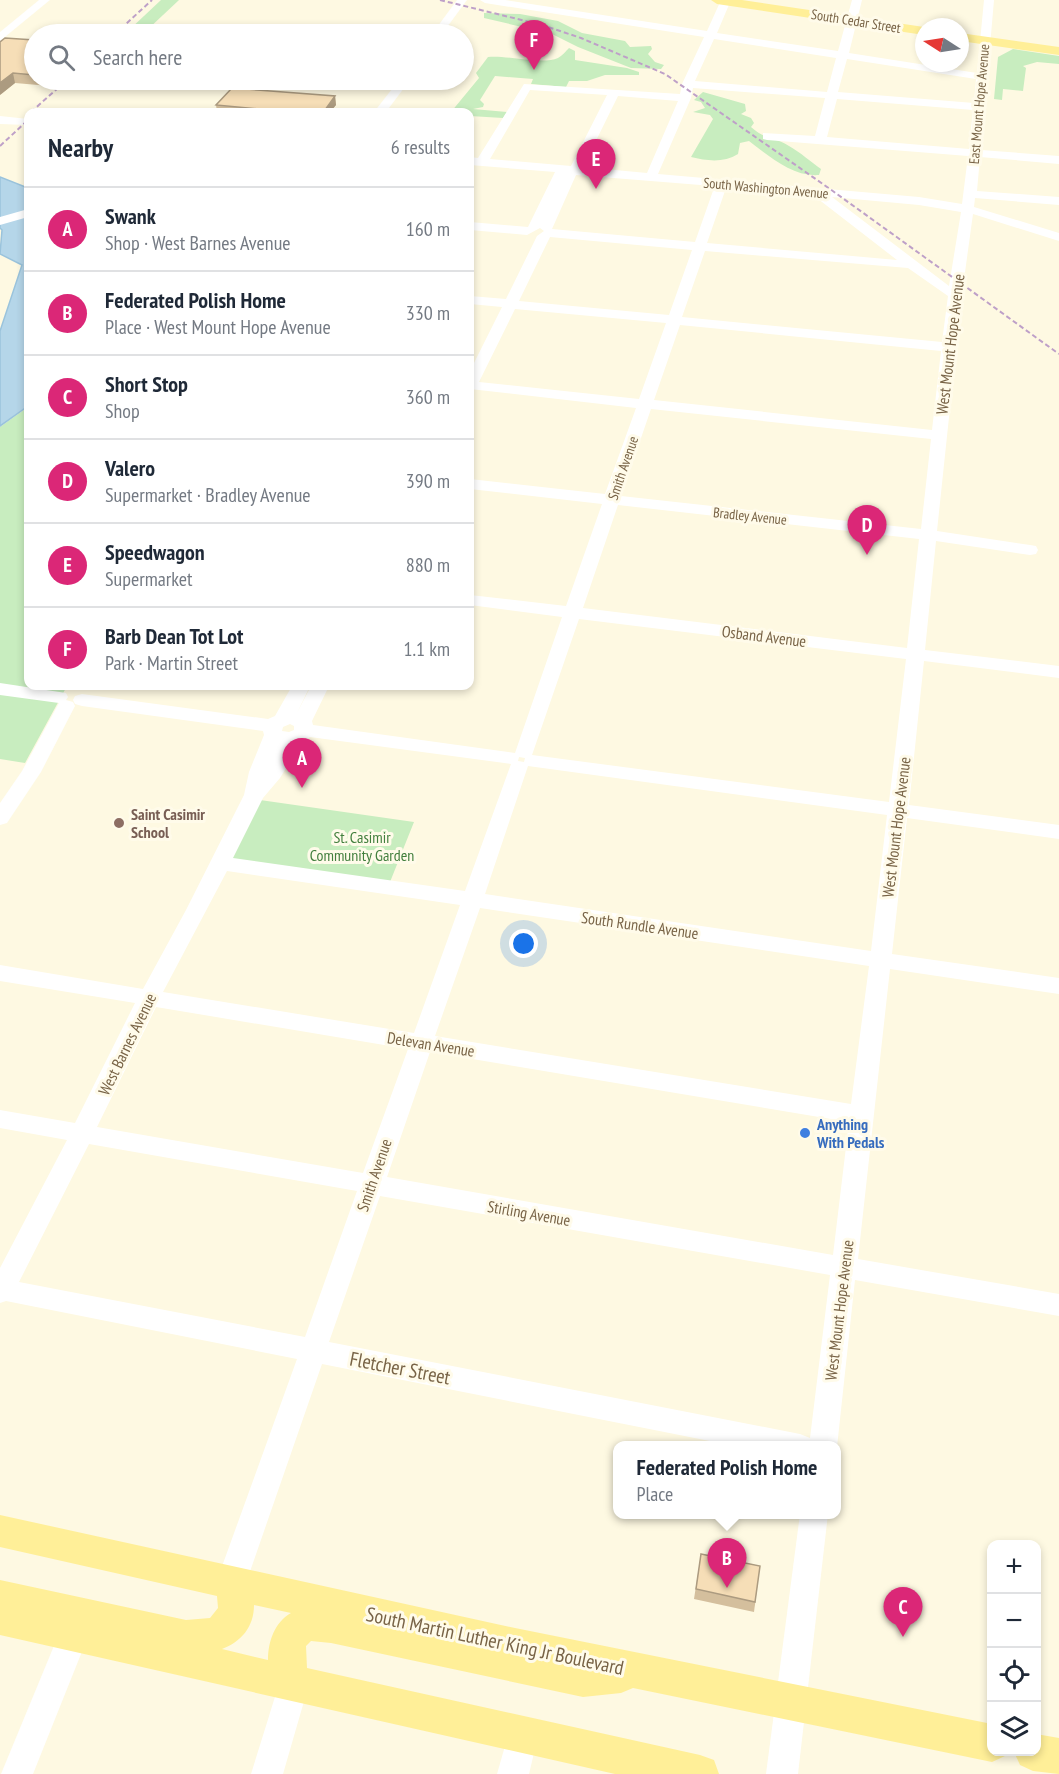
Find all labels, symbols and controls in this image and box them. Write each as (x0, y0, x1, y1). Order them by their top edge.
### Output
street label: South Cedar Street (810, 5, 902, 37)
north arrow (915, 18, 969, 72)
pin: F (514, 20, 554, 70)
search box (24, 24, 474, 90)
icon: search (45, 41, 78, 74)
text: Search here (93, 43, 182, 71)
street label: East Mount Hope Avenue (965, 43, 993, 165)
text: Nearby (48, 131, 113, 164)
text: 6 results (391, 134, 450, 160)
pin: E (576, 140, 616, 189)
street label: South Washington Avenue (703, 174, 829, 202)
text: Swank (105, 202, 156, 230)
text: A (62, 216, 73, 242)
text: 160 m (406, 216, 450, 242)
text: Shop · West Barnes Avenue (105, 230, 291, 256)
street label: West Mount Hope Avenue (931, 273, 969, 415)
text: Federated Polish Home (105, 286, 286, 314)
text: B (63, 300, 72, 326)
text: 330 m (406, 300, 450, 326)
text: Place · West Mount Hope Avenue (105, 314, 331, 340)
text: Short Stop (105, 370, 188, 398)
text: C (63, 384, 72, 410)
text: 360 m (406, 384, 450, 410)
text: Shop (105, 398, 140, 424)
street label: Smith Avenue (604, 434, 642, 502)
text: Valero (105, 454, 155, 482)
text: D (62, 468, 73, 494)
text: 390 m (406, 468, 450, 494)
text: Supermarket · Bradley Avenue (105, 482, 311, 508)
street label: Bradley Avenue (712, 503, 788, 529)
pin: D (848, 506, 886, 555)
text: Speedwagon (105, 538, 205, 566)
text: E (63, 552, 72, 578)
text: 880 m (406, 552, 450, 578)
text: Supermarket (105, 566, 193, 592)
street label: Osband Avenue (721, 621, 807, 651)
text: Barb Dean Tot Lot (105, 622, 243, 650)
text: F (63, 636, 72, 662)
text: 1.1 km (403, 636, 450, 662)
text: Park · Martin Street (105, 650, 238, 676)
pin: A (282, 738, 322, 788)
street label: West Mount Hope Avenue (877, 756, 915, 898)
place label: Saint Casimir School (131, 804, 205, 842)
marker: Saint Casimir School (112, 816, 126, 830)
park label: St. Casimir Community Garden (310, 827, 414, 865)
street label: South Rundle Avenue (580, 907, 700, 943)
your location (509, 929, 538, 958)
street label: West Barnes Avenue (94, 990, 160, 1098)
street label: Delevan Avenue (386, 1027, 476, 1061)
place label: Anything With Pedals (816, 1114, 885, 1152)
marker: Anything With Pedals (798, 1126, 812, 1140)
street label: Smith Avenue (352, 1136, 396, 1214)
street label: Stirling Avenue (486, 1196, 572, 1230)
street label: West Mount Hope Avenue (820, 1239, 858, 1381)
street label: Fletcher Street (348, 1346, 453, 1391)
popup (613, 1441, 841, 1519)
text: Federated Polish Home (636, 1453, 818, 1481)
text: Place (636, 1481, 673, 1507)
pin: B (708, 1538, 746, 1588)
map controls (987, 1540, 1041, 1756)
button: + (987, 1540, 1041, 1594)
pin: C (884, 1588, 922, 1637)
button: − (987, 1594, 1041, 1648)
street label: South Martin Luther King Jr Boulevard (364, 1601, 626, 1681)
button: locate (987, 1648, 1041, 1702)
button: layers (987, 1702, 1041, 1756)

